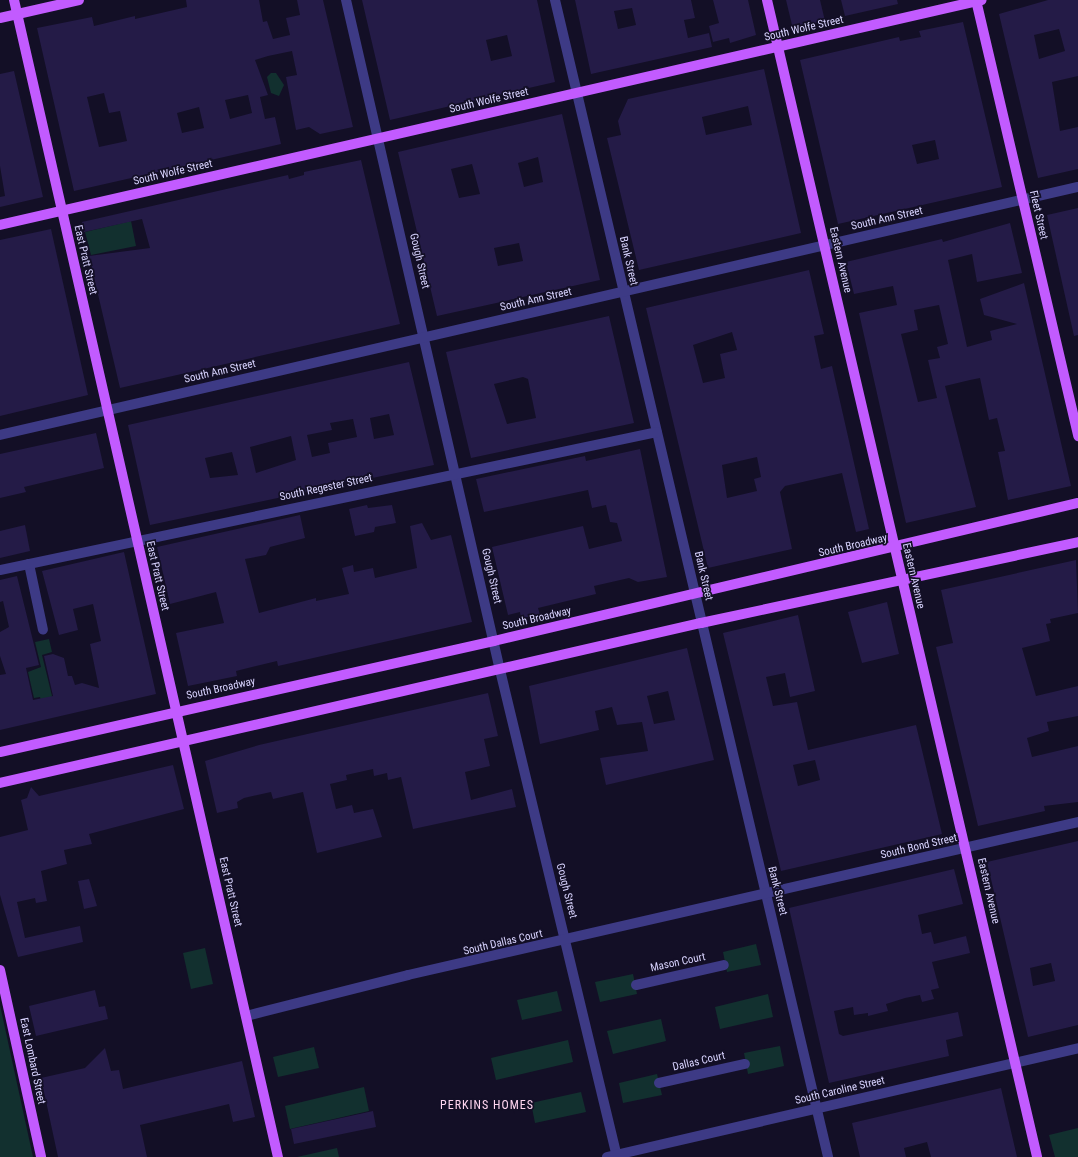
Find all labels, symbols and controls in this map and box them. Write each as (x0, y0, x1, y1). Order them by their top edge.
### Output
street label: South Wolfe Street (763, 13, 845, 45)
street label: South Wolfe Street (448, 85, 530, 117)
street label: South Wolfe Street (132, 157, 214, 189)
street label: Fleet Street (1026, 189, 1050, 241)
street label: South Ann Street (850, 204, 924, 234)
street label: East Pratt Street (71, 224, 99, 296)
street label: Eastern Avenue (826, 226, 854, 294)
street label: Gough Street (406, 232, 432, 290)
street label: Bank Street (616, 235, 640, 287)
street label: South Ann Street (499, 285, 573, 315)
street label: South Ann Street (183, 357, 257, 387)
street label: South Regester Street (279, 472, 373, 504)
street label: South Broadway (817, 532, 889, 560)
street label: East Pratt Street (143, 540, 171, 612)
street label: Eastern Avenue (899, 542, 927, 610)
street label: Gough Street (478, 547, 504, 605)
street label: Bank Street (691, 550, 715, 602)
street label: South Broadway (501, 605, 573, 633)
street label: South Broadway (185, 675, 257, 703)
street label: South Bond Street (879, 832, 959, 862)
street label: East Pratt Street (216, 856, 244, 928)
street label: Eastern Avenue (974, 857, 1002, 925)
street label: Gough Street (553, 862, 579, 920)
street label: Bank Street (765, 865, 789, 917)
street label: South Dallas Court (462, 927, 544, 959)
street label: Mason Court (649, 951, 707, 975)
street label: East Lombard Street (16, 1016, 48, 1106)
street label: Dallas Court (672, 1050, 726, 1074)
street label: South Caroline Street (794, 1074, 886, 1108)
district label: PERKINS HOMES (440, 1099, 534, 1113)

